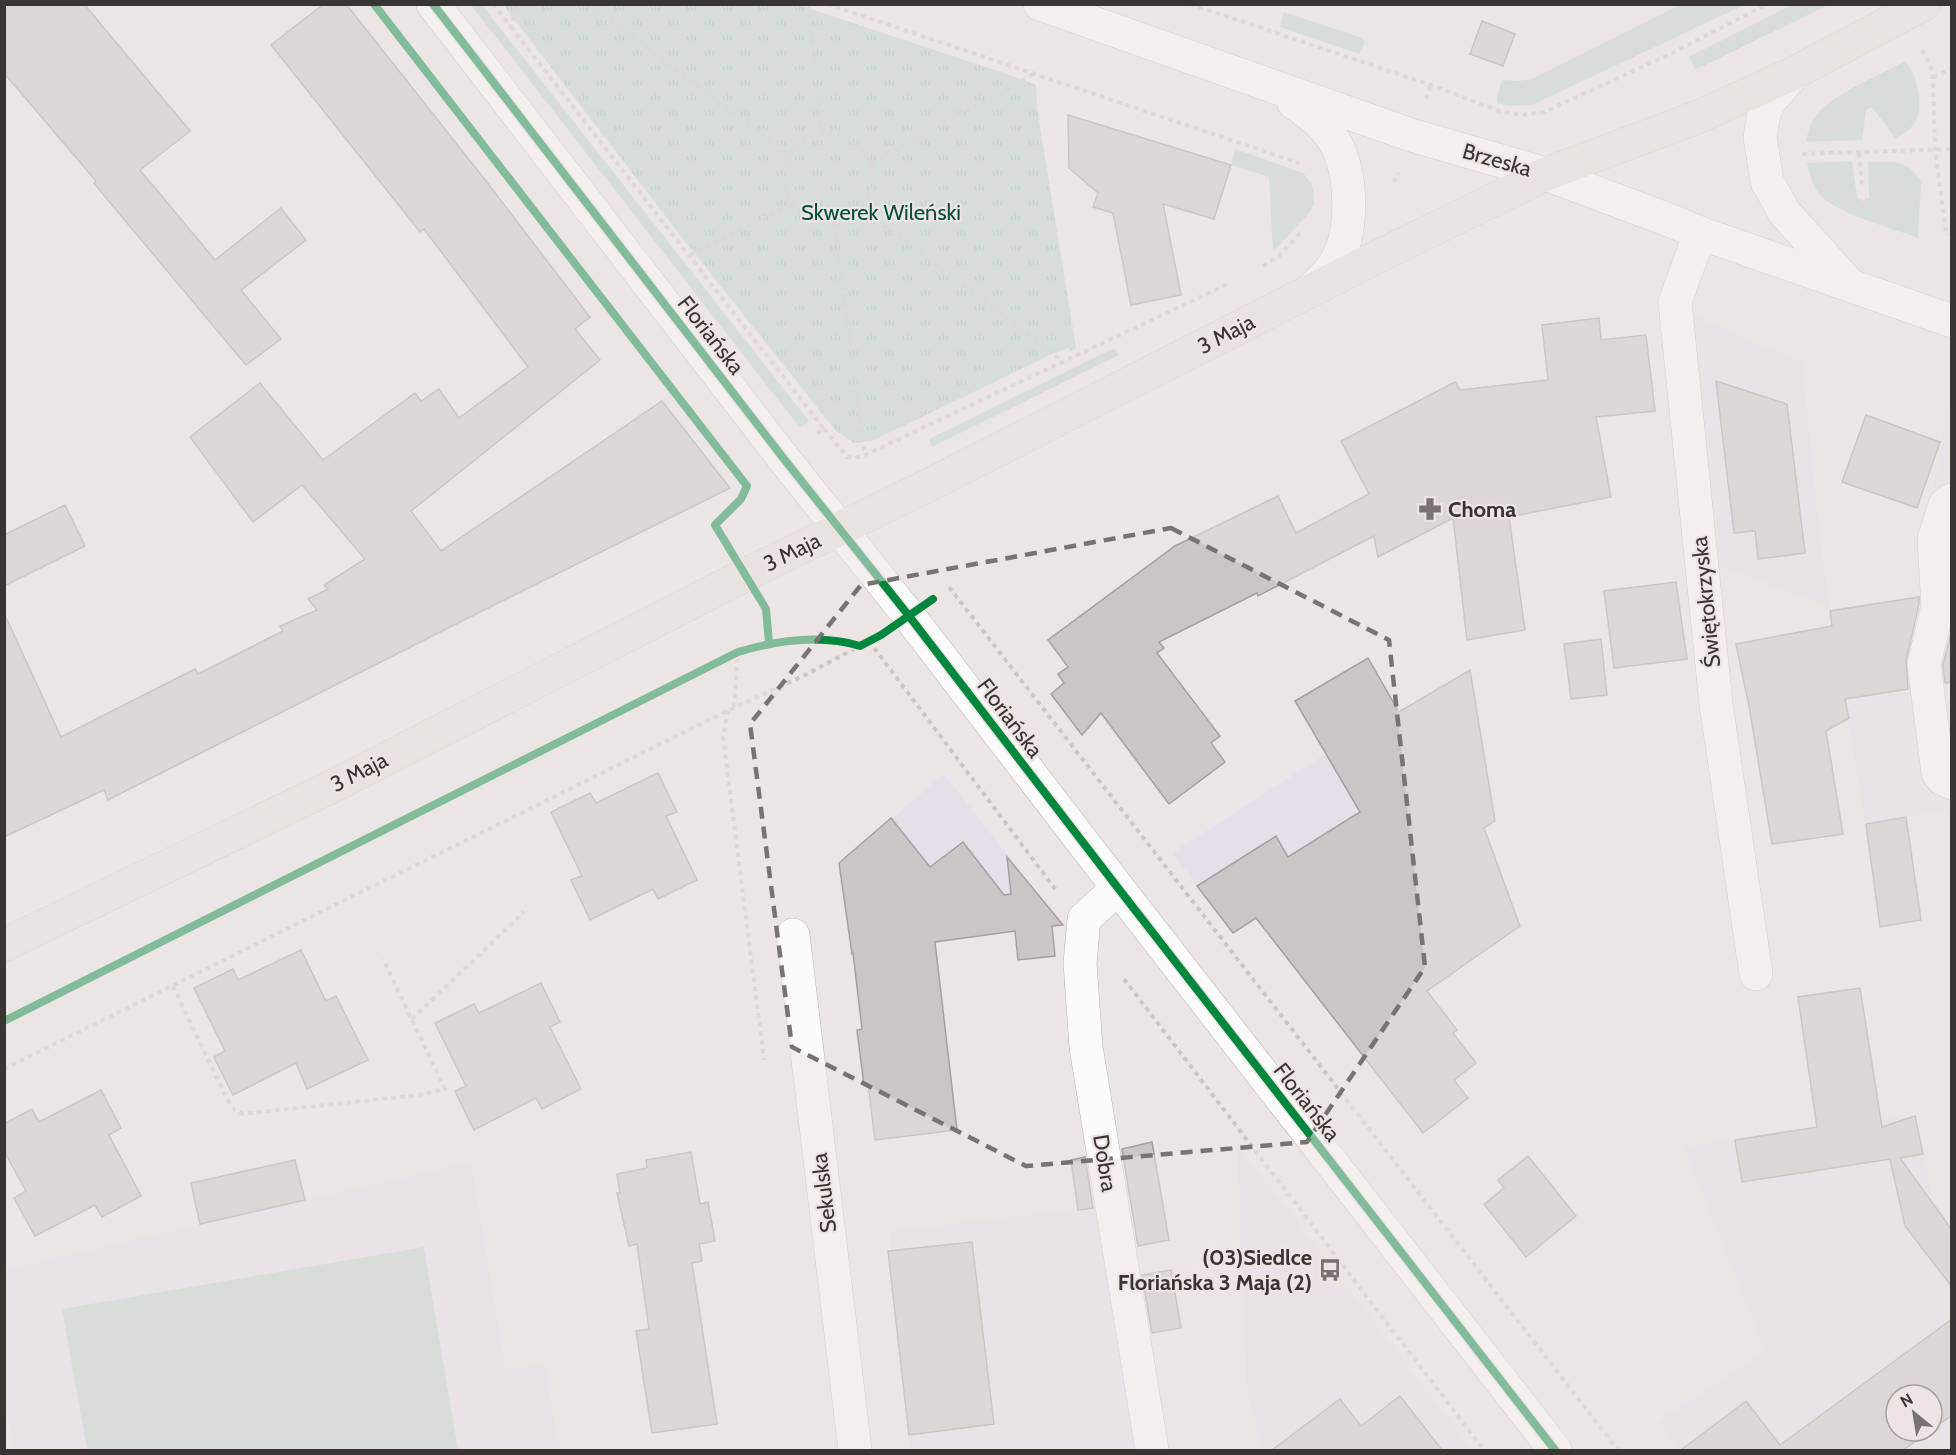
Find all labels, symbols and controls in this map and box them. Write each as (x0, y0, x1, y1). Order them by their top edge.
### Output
street label: Brzeska (1459, 137, 1535, 183)
park label: Skwerek Wileński (801, 199, 961, 226)
street label: Floriańska (672, 290, 750, 380)
street label: 3 Maja (1193, 308, 1259, 360)
pharmacy icon: Choma (1417, 496, 1443, 522)
place label: Choma (1448, 496, 1516, 523)
street label: 3 Maja (759, 526, 825, 577)
street label: Świętokrzyska (1686, 535, 1726, 669)
street label: Floriańska (971, 673, 1049, 763)
street label: 3 Maja (326, 746, 392, 798)
street label: Floriańska (1268, 1057, 1346, 1147)
street label: Dobra (1087, 1132, 1123, 1194)
street label: Sekulska (806, 1151, 842, 1234)
place label: (03)Siedlce Floriańska 3 Maja (2) (1118, 1244, 1312, 1296)
bus stop icon: (03)Siedlce Floriańska 3 Maja (2) (1317, 1257, 1343, 1283)
north arrow (1884, 1383, 1944, 1443)
text: N (1897, 1389, 1916, 1411)

